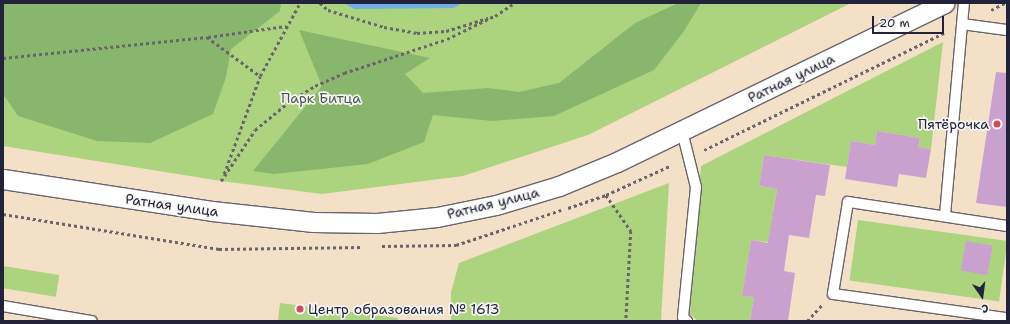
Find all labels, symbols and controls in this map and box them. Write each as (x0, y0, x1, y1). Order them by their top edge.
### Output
scale bar (874, 8, 946, 34)
text: 20 m (879, 15, 910, 31)
street label: Ратная улица (745, 50, 837, 106)
park label: Парк Битца (281, 90, 361, 106)
place label: Пятёрочка (918, 116, 989, 132)
marker: Пятёрочка (992, 119, 1002, 129)
street label: Ратная улица (445, 183, 541, 223)
street label: Ратная улица (124, 190, 220, 220)
north arrow (962, 276, 1002, 316)
text: С (980, 300, 990, 316)
place label: Центр образования № 1613 (308, 301, 500, 317)
marker: Центр образования № 1613 (295, 304, 305, 314)

